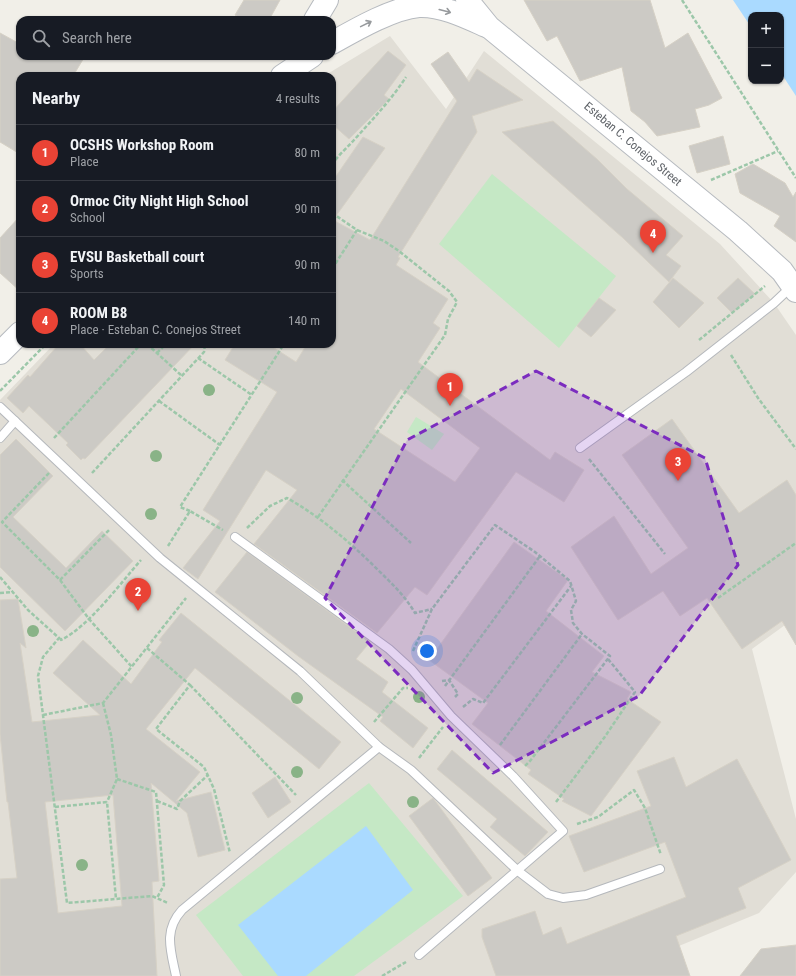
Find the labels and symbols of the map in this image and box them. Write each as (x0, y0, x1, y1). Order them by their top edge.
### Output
one-way arrow (438, 7, 451, 15)
one-way arrow (360, 20, 372, 27)
street label: Esteban C. Conejos Street (581, 99, 685, 189)
pin: 4 (640, 220, 666, 253)
pin: 1 (437, 373, 463, 406)
pin: 3 (665, 448, 691, 481)
pin: 2 (125, 578, 151, 611)
your location (417, 641, 437, 661)

